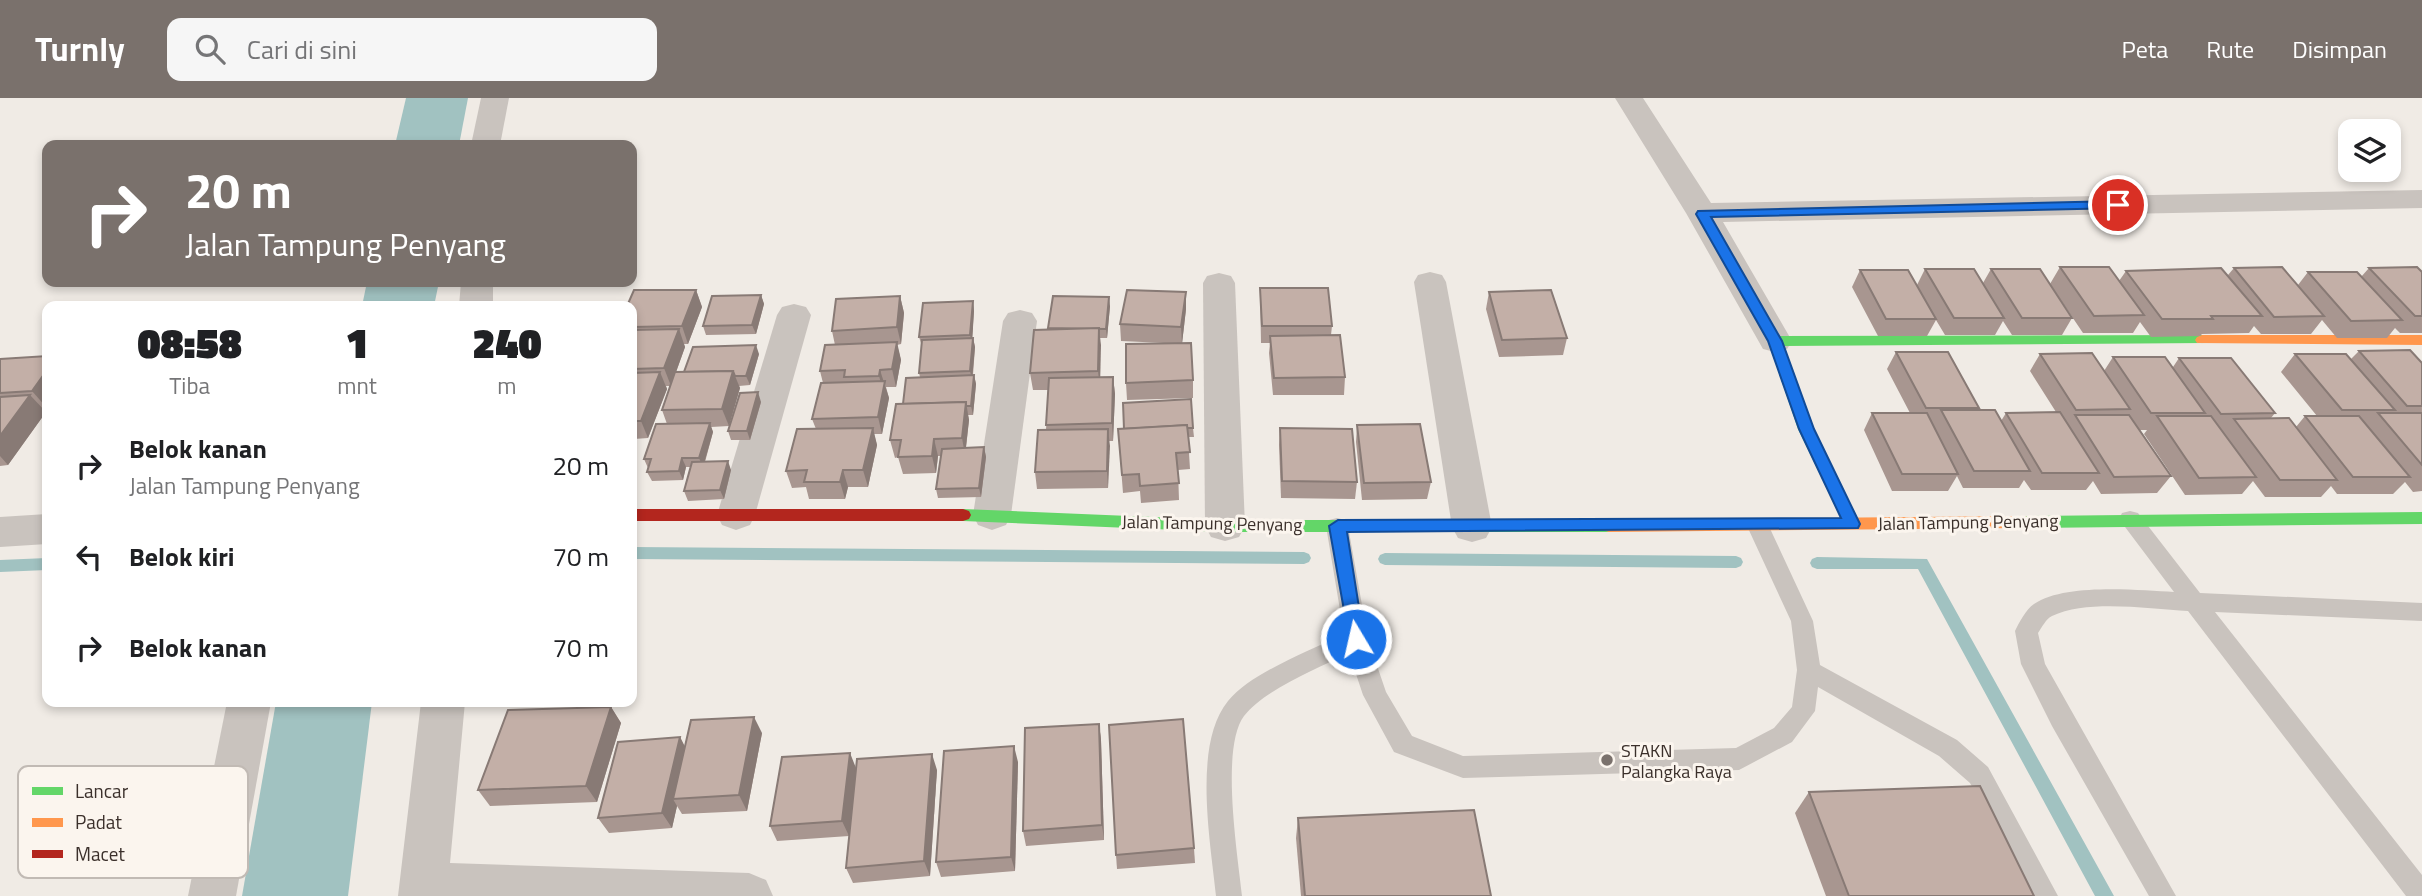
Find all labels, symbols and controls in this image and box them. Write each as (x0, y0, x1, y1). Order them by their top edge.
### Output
search box (167, 18, 657, 81)
text: Turnly (35, 24, 125, 74)
icon: search (191, 30, 229, 68)
text: Cari di sini (247, 30, 357, 69)
text: Peta (2122, 31, 2168, 67)
text: Rute (2206, 31, 2254, 67)
text: Disimpan (2292, 31, 2387, 67)
map controls (2338, 119, 2401, 182)
button: layers (2338, 119, 2401, 182)
text: 20 m (185, 152, 292, 227)
icon: right (70, 168, 161, 259)
pin (2088, 175, 2148, 235)
icon: arrive (2099, 186, 2137, 224)
text: Jalan Tampung Penyang (185, 220, 506, 268)
text: 08:58 (137, 310, 242, 374)
text: 1 (346, 310, 369, 374)
text: 240 (472, 310, 542, 374)
text: Tiba (169, 368, 210, 403)
text: mnt (337, 368, 377, 403)
text: m (497, 368, 517, 403)
text: Belok kanan (129, 429, 267, 468)
text: 20 m (552, 446, 609, 485)
icon: right (70, 447, 108, 485)
text: Jalan Tampung Penyang (129, 468, 360, 503)
street label: Jalan Tampung Penyang (1877, 507, 2059, 537)
street label: Jalan Tampung Penyang (1121, 508, 1303, 538)
text: Belok kiri (129, 537, 235, 576)
text: 70 m (552, 537, 609, 576)
icon: left (70, 538, 108, 576)
position arrow (1319, 602, 1393, 676)
text: Belok kanan (129, 628, 267, 667)
text: 70 m (552, 628, 609, 667)
icon: right (70, 629, 108, 667)
place label: STAKN Palangka Raya (1621, 737, 1732, 785)
marker: STAKN Palangka Raya (1599, 752, 1615, 768)
legend (18, 766, 248, 878)
text: Lancar (75, 776, 129, 805)
text: Padat (75, 807, 122, 836)
text: Macet (75, 839, 125, 868)

